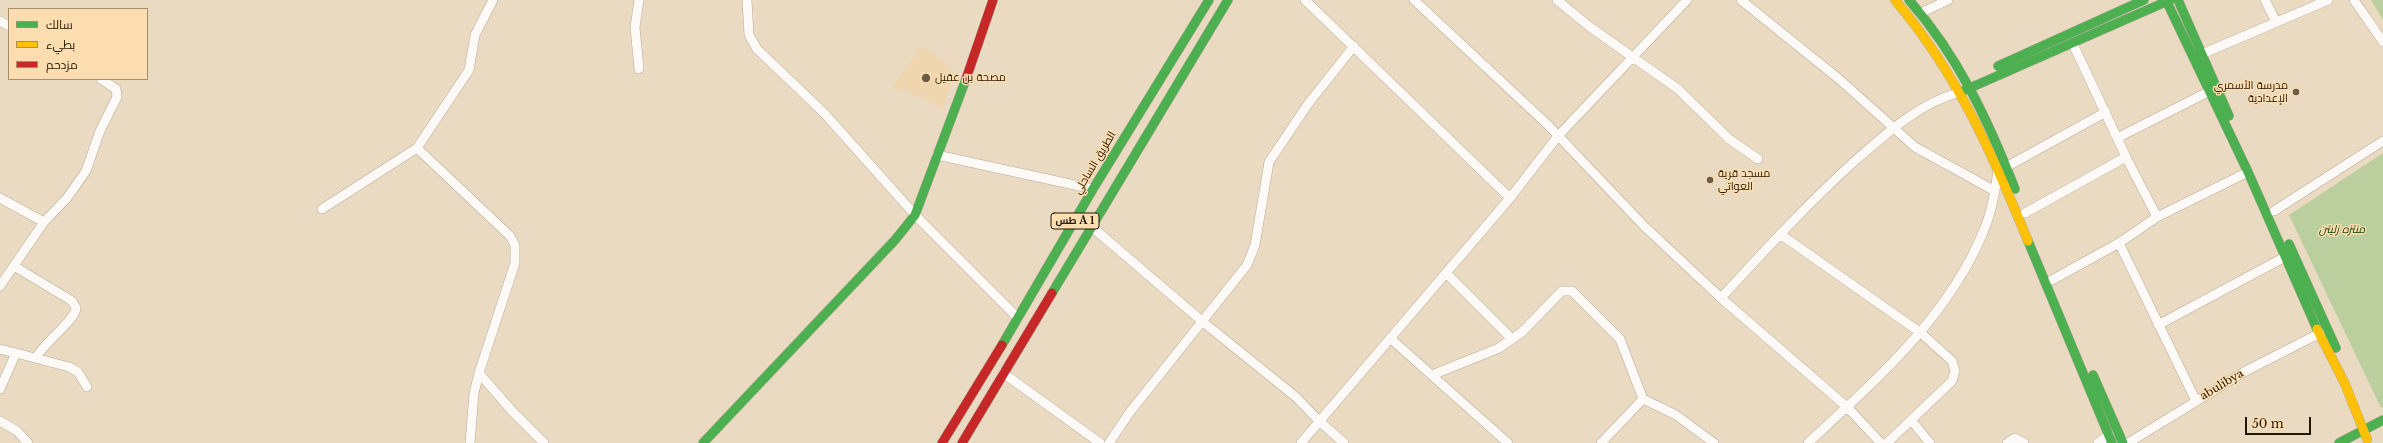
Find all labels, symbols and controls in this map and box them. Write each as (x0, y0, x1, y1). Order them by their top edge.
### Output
legend (8, 8, 148, 80)
text: سالك (46, 17, 73, 32)
text: بطيء (46, 37, 75, 52)
text: مزدحم (46, 57, 78, 72)
place label: مصحة بن عقيل (935, 71, 1006, 85)
marker: مصحة بن عقيل (920, 72, 932, 84)
place label: مدرسة الأسمري الإعدادية (2214, 79, 2288, 105)
marker: مدرسة الأسمري الإعدادية (2291, 87, 2301, 97)
street label: الطريق الساحلي (1071, 129, 1119, 197)
place label: مسجد قرية العواتي (1718, 167, 1770, 193)
marker: مسجد قرية العواتي (1705, 175, 1715, 185)
road number: طس A 1 (1051, 213, 1099, 229)
park label: منتزه زليتن (2319, 223, 2365, 237)
street label: abulibya (2198, 367, 2246, 403)
scale bar (2247, 409, 2313, 435)
text: 50 m (2252, 416, 2284, 431)

